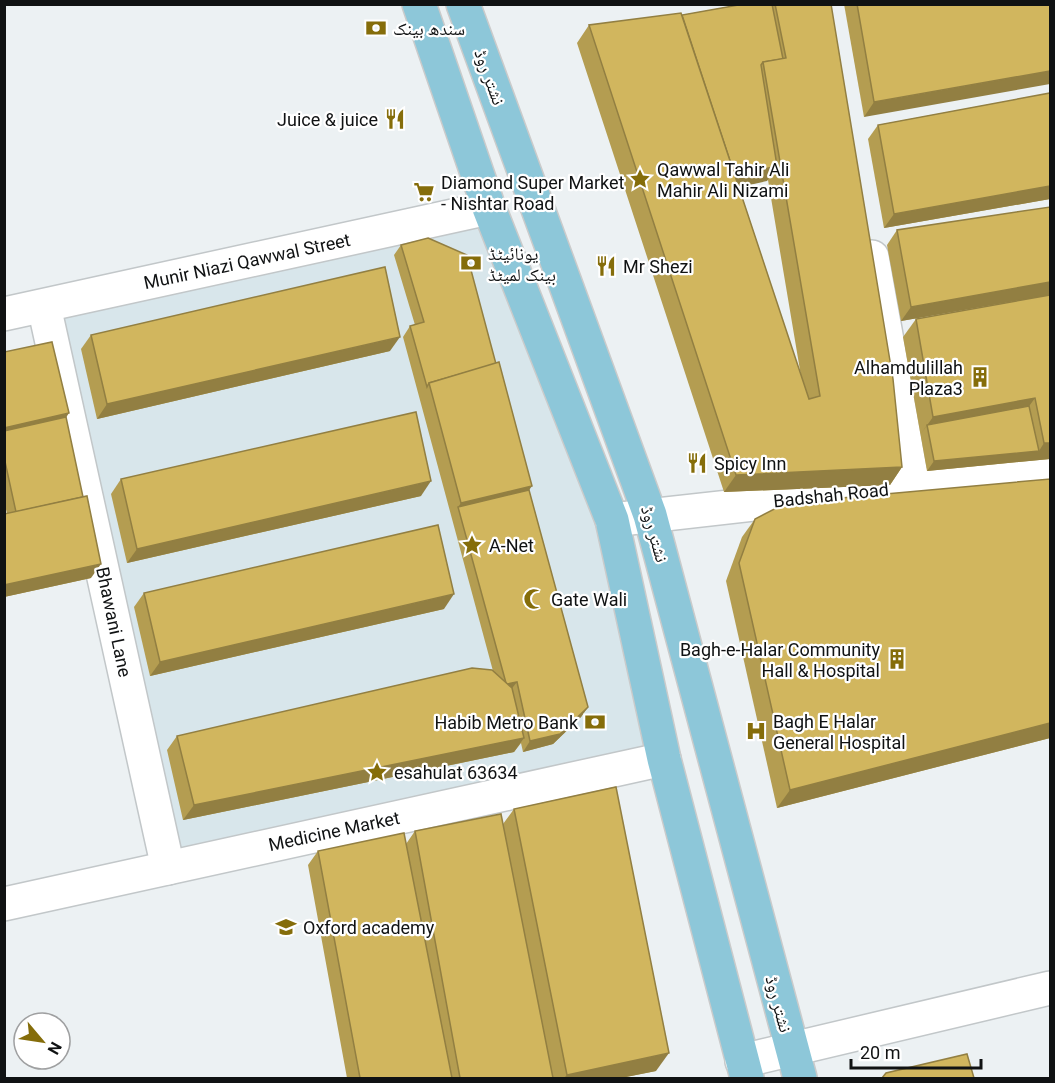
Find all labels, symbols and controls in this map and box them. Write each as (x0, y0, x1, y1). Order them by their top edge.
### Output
bank icon: سندھ بینک (364, 16, 388, 40)
place label: سندھ بینک (393, 18, 465, 39)
street label: نشتر روڈ (470, 46, 510, 108)
restaurant icon: Juice & juice (383, 107, 407, 131)
place label: Juice & juice (277, 109, 378, 130)
place label: Qawwal Tahir Ali Mahir Ali Nizami (657, 159, 789, 201)
place icon: Qawwal Tahir Ali Mahir Ali Nizami (628, 167, 652, 191)
place label: Diamond Super Market - Nishtar Road (441, 172, 625, 214)
supermarket icon: Diamond Super Market - Nishtar Road (412, 180, 436, 204)
street label: Munir Niazi Qawwal Street (142, 229, 352, 293)
place label: یونائیٹڈ بینک لمیٹڈ (488, 243, 556, 285)
bank icon: یونائیٹڈ بینک لمیٹڈ (459, 251, 483, 275)
restaurant icon: Mr Shezi (594, 254, 618, 278)
place label: Mr Shezi (623, 256, 693, 277)
place label: Alhamdulillah Plaza3 (854, 357, 963, 399)
building icon: Alhamdulillah Plaza3 (968, 365, 992, 389)
restaurant icon: Spicy Inn (685, 451, 709, 475)
place label: Spicy Inn (714, 453, 786, 474)
street label: Badshah Road (772, 479, 890, 511)
street label: نشتر روڈ (637, 503, 673, 565)
place icon: A-Net (460, 533, 484, 557)
place label: A-Net (489, 535, 534, 556)
street label: Bhawani Lane (92, 565, 136, 679)
mosque icon: Gate Wali (522, 587, 546, 611)
place label: Gate Wali (551, 589, 627, 610)
place label: Bagh-e-Halar Community Hall & Hospital (680, 639, 880, 681)
building icon: Bagh-e-Halar Community Hall & Hospital (885, 647, 909, 671)
bank icon: Habib Metro Bank (583, 710, 607, 734)
place label: Bagh E Halar General Hospital (773, 711, 906, 753)
place label: Habib Metro Bank (434, 712, 579, 733)
hospital icon: Bagh E Halar General Hospital (744, 719, 768, 743)
place icon: esahulat 63634 (365, 760, 389, 784)
place label: esahulat 63634 (394, 762, 518, 783)
street label: Medicine Market (267, 807, 402, 855)
school or university icon: Oxford academy (274, 915, 298, 939)
place label: Oxford academy (303, 917, 435, 938)
street label: نشتر روڈ (761, 973, 797, 1035)
north arrow (12, 1011, 72, 1071)
scale bar (851, 1032, 982, 1070)
text: N (44, 1038, 66, 1058)
text: 20 m (860, 1042, 900, 1063)

